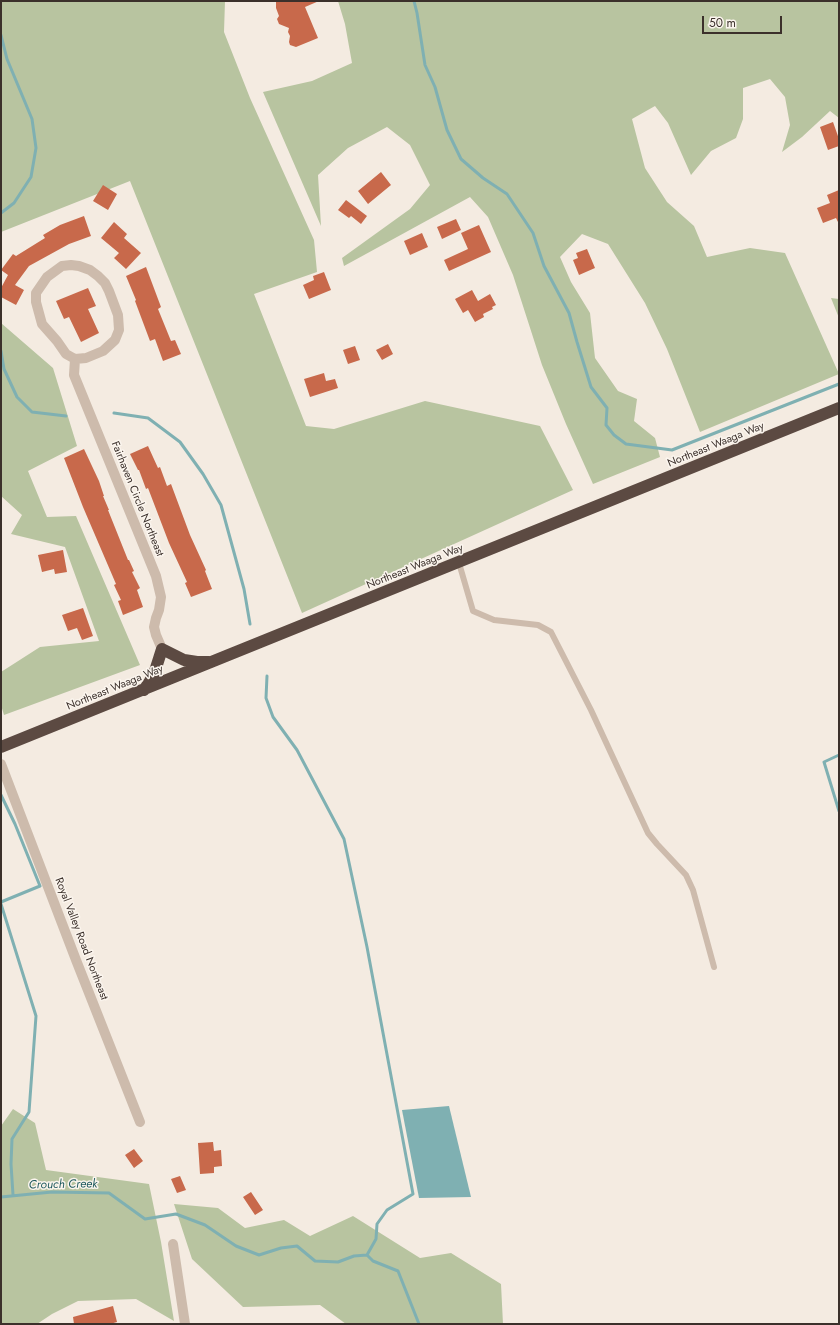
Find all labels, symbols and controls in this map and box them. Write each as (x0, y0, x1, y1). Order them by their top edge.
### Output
scale bar (704, 8, 784, 34)
text: 50 m (709, 14, 736, 32)
street label: Northeast Waaga Way (666, 420, 766, 470)
street label: Fairhaven Circle Northeast (108, 439, 166, 559)
street label: Northeast Waaga Way (365, 542, 465, 592)
street label: Northeast Waaga Way (65, 663, 165, 713)
street label: Royal Valley Road Northeast (52, 876, 110, 1002)
water label: Crouch Creek (29, 1177, 97, 1193)

